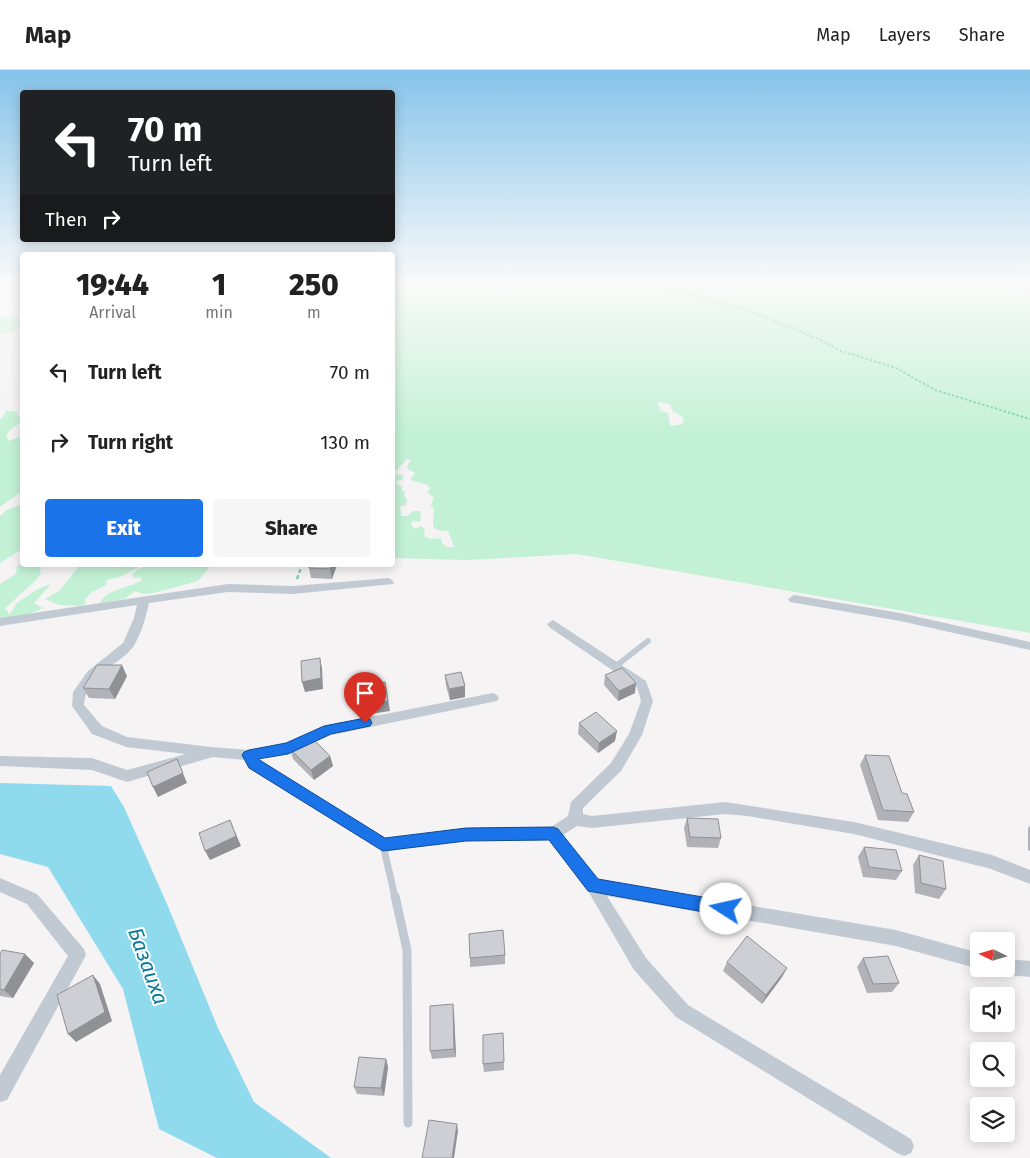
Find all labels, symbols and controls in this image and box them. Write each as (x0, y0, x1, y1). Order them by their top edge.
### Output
text: Map (25, 21, 71, 49)
text: Map (816, 24, 851, 46)
text: Layers (879, 24, 931, 46)
text: Share (959, 24, 1005, 46)
text: 70 m (128, 108, 202, 150)
icon: left (45, 110, 110, 175)
text: Turn left (128, 150, 212, 177)
icon: right (97, 205, 125, 233)
text: Then (45, 208, 87, 231)
text: 19:44 (76, 267, 149, 303)
text: 1 (212, 267, 226, 303)
text: 250 (289, 267, 339, 303)
text: Arrival (89, 303, 136, 322)
text: min (205, 303, 233, 322)
text: m (307, 303, 321, 322)
icon: left (45, 358, 73, 386)
text: Turn left (88, 361, 162, 384)
text: 70 m (330, 361, 370, 384)
icon: right (45, 428, 73, 456)
text: Turn right (88, 431, 173, 454)
text: 130 m (320, 431, 370, 454)
button: Exit (45, 499, 203, 557)
button: Share (213, 499, 370, 557)
pin (344, 672, 386, 723)
icon: arrive (351, 679, 379, 707)
position arrow (699, 882, 751, 934)
water label: Базаиха (122, 924, 174, 1008)
north arrow (970, 932, 1015, 978)
map controls (970, 932, 1015, 1142)
button: sound (970, 987, 1015, 1032)
button: search (970, 1042, 1015, 1087)
button: layers (970, 1097, 1015, 1142)

